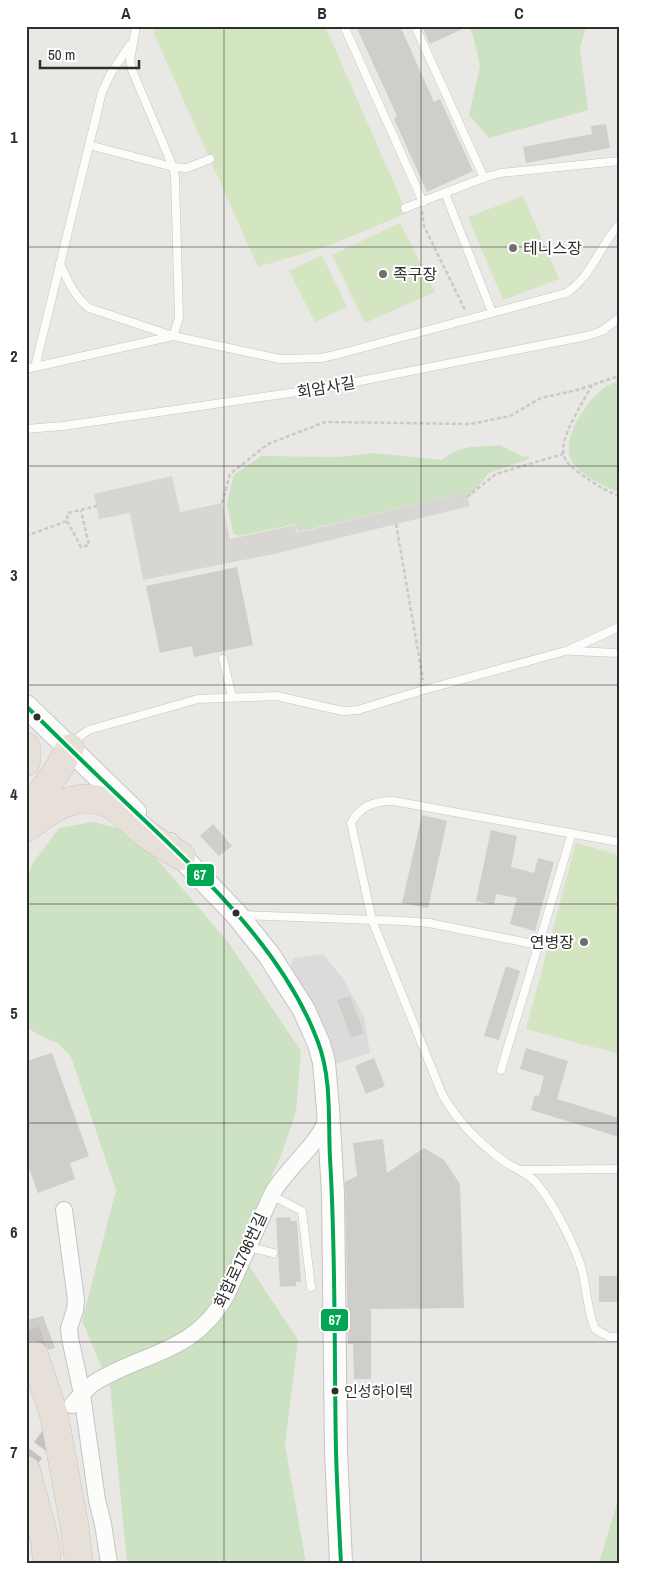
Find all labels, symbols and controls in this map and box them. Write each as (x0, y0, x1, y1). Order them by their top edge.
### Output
text: A (121, 2, 131, 24)
text: B (317, 2, 327, 24)
text: C (514, 2, 524, 24)
scale bar (40, 38, 139, 70)
text: 50 m (48, 44, 75, 65)
text: 1 (10, 126, 18, 148)
place label: 테니스장 (523, 237, 582, 259)
marker: 테니스장 (507, 242, 519, 254)
place label: 족구장 (393, 263, 437, 285)
marker: 족구장 (377, 268, 389, 280)
text: 2 (10, 345, 18, 367)
street label: 회암사길 (295, 371, 357, 403)
text: 3 (10, 564, 18, 586)
unlabelled marker (32, 712, 42, 722)
text: 4 (10, 783, 18, 805)
line badge: 67 (186, 863, 215, 887)
text: 67 (194, 866, 207, 884)
unlabelled marker (231, 908, 241, 918)
place label: 연병장 (530, 931, 574, 953)
marker: 연병장 (578, 936, 590, 948)
text: 5 (10, 1002, 18, 1024)
street label: 화합로1796번길 (208, 1209, 272, 1311)
text: 6 (10, 1221, 18, 1243)
line badge: 67 (320, 1308, 349, 1332)
text: 67 (329, 1311, 342, 1329)
place label: 인성하이텍 (344, 1381, 413, 1402)
marker: 인성하이텍 (330, 1386, 340, 1396)
text: 7 (10, 1441, 18, 1463)

